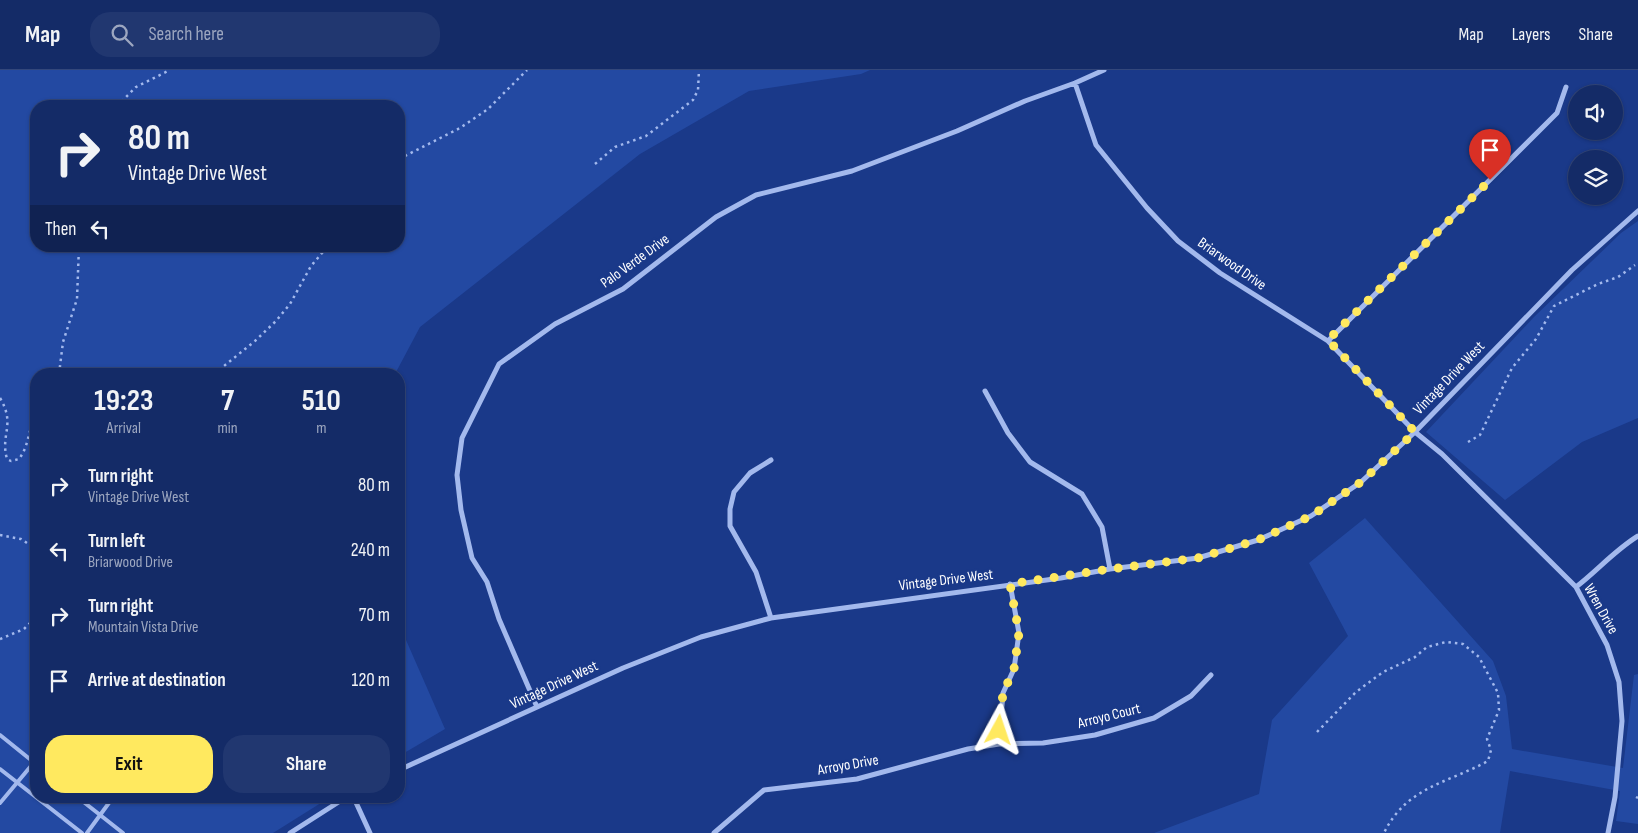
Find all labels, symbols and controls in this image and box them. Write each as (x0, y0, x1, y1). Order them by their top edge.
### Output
search box (90, 12, 440, 57)
text: Map (25, 20, 60, 49)
icon: search (108, 21, 136, 49)
text: Search here (148, 23, 224, 46)
text: Map (1459, 24, 1484, 45)
text: Layers (1512, 24, 1551, 45)
text: Share (1579, 24, 1613, 45)
map controls (1568, 85, 1623, 205)
button: sound (1568, 85, 1623, 140)
text: 80 m (128, 117, 190, 160)
icon: right (45, 120, 110, 185)
pin (1469, 129, 1511, 180)
icon: arrive (1476, 136, 1504, 164)
button: layers (1568, 150, 1623, 205)
text: Vintage Drive West (128, 160, 267, 187)
icon: left (86, 215, 114, 243)
text: Then (45, 218, 76, 241)
street label: Palo Verde Drive (597, 230, 673, 292)
street label: Briarwood Drive (1194, 233, 1270, 295)
street label: Vintage Drive West (1409, 337, 1489, 419)
text: 19:23 (94, 383, 153, 419)
text: 7 (221, 383, 234, 419)
text: 510 (302, 383, 341, 419)
text: Arrival (107, 419, 141, 438)
text: min (217, 419, 238, 438)
text: m (316, 419, 326, 438)
text: Turn right (88, 465, 153, 488)
icon: right (45, 472, 73, 500)
text: 80 m (358, 474, 390, 497)
text: Vintage Drive West (88, 488, 189, 507)
text: Turn left (88, 530, 145, 553)
icon: left (45, 537, 73, 565)
text: 240 m (351, 539, 390, 562)
text: Briarwood Drive (88, 553, 173, 572)
street label: Vintage Drive West (898, 565, 995, 595)
street label: Wren Drive (1579, 580, 1623, 638)
text: Turn right (88, 595, 153, 618)
icon: right (45, 602, 73, 630)
text: 70 m (359, 604, 390, 627)
text: Mountain Vista Drive (88, 618, 198, 637)
street label: Vintage Drive West (507, 656, 601, 714)
icon: arrive (45, 667, 73, 695)
text: Arrive at destination (88, 669, 226, 692)
text: 120 m (352, 669, 390, 692)
street label: Arroyo Court (1075, 699, 1143, 733)
position arrow (972, 703, 1024, 755)
button: Exit (45, 735, 213, 793)
button: Share (223, 735, 390, 793)
street label: Arroyo Drive (815, 750, 880, 780)

